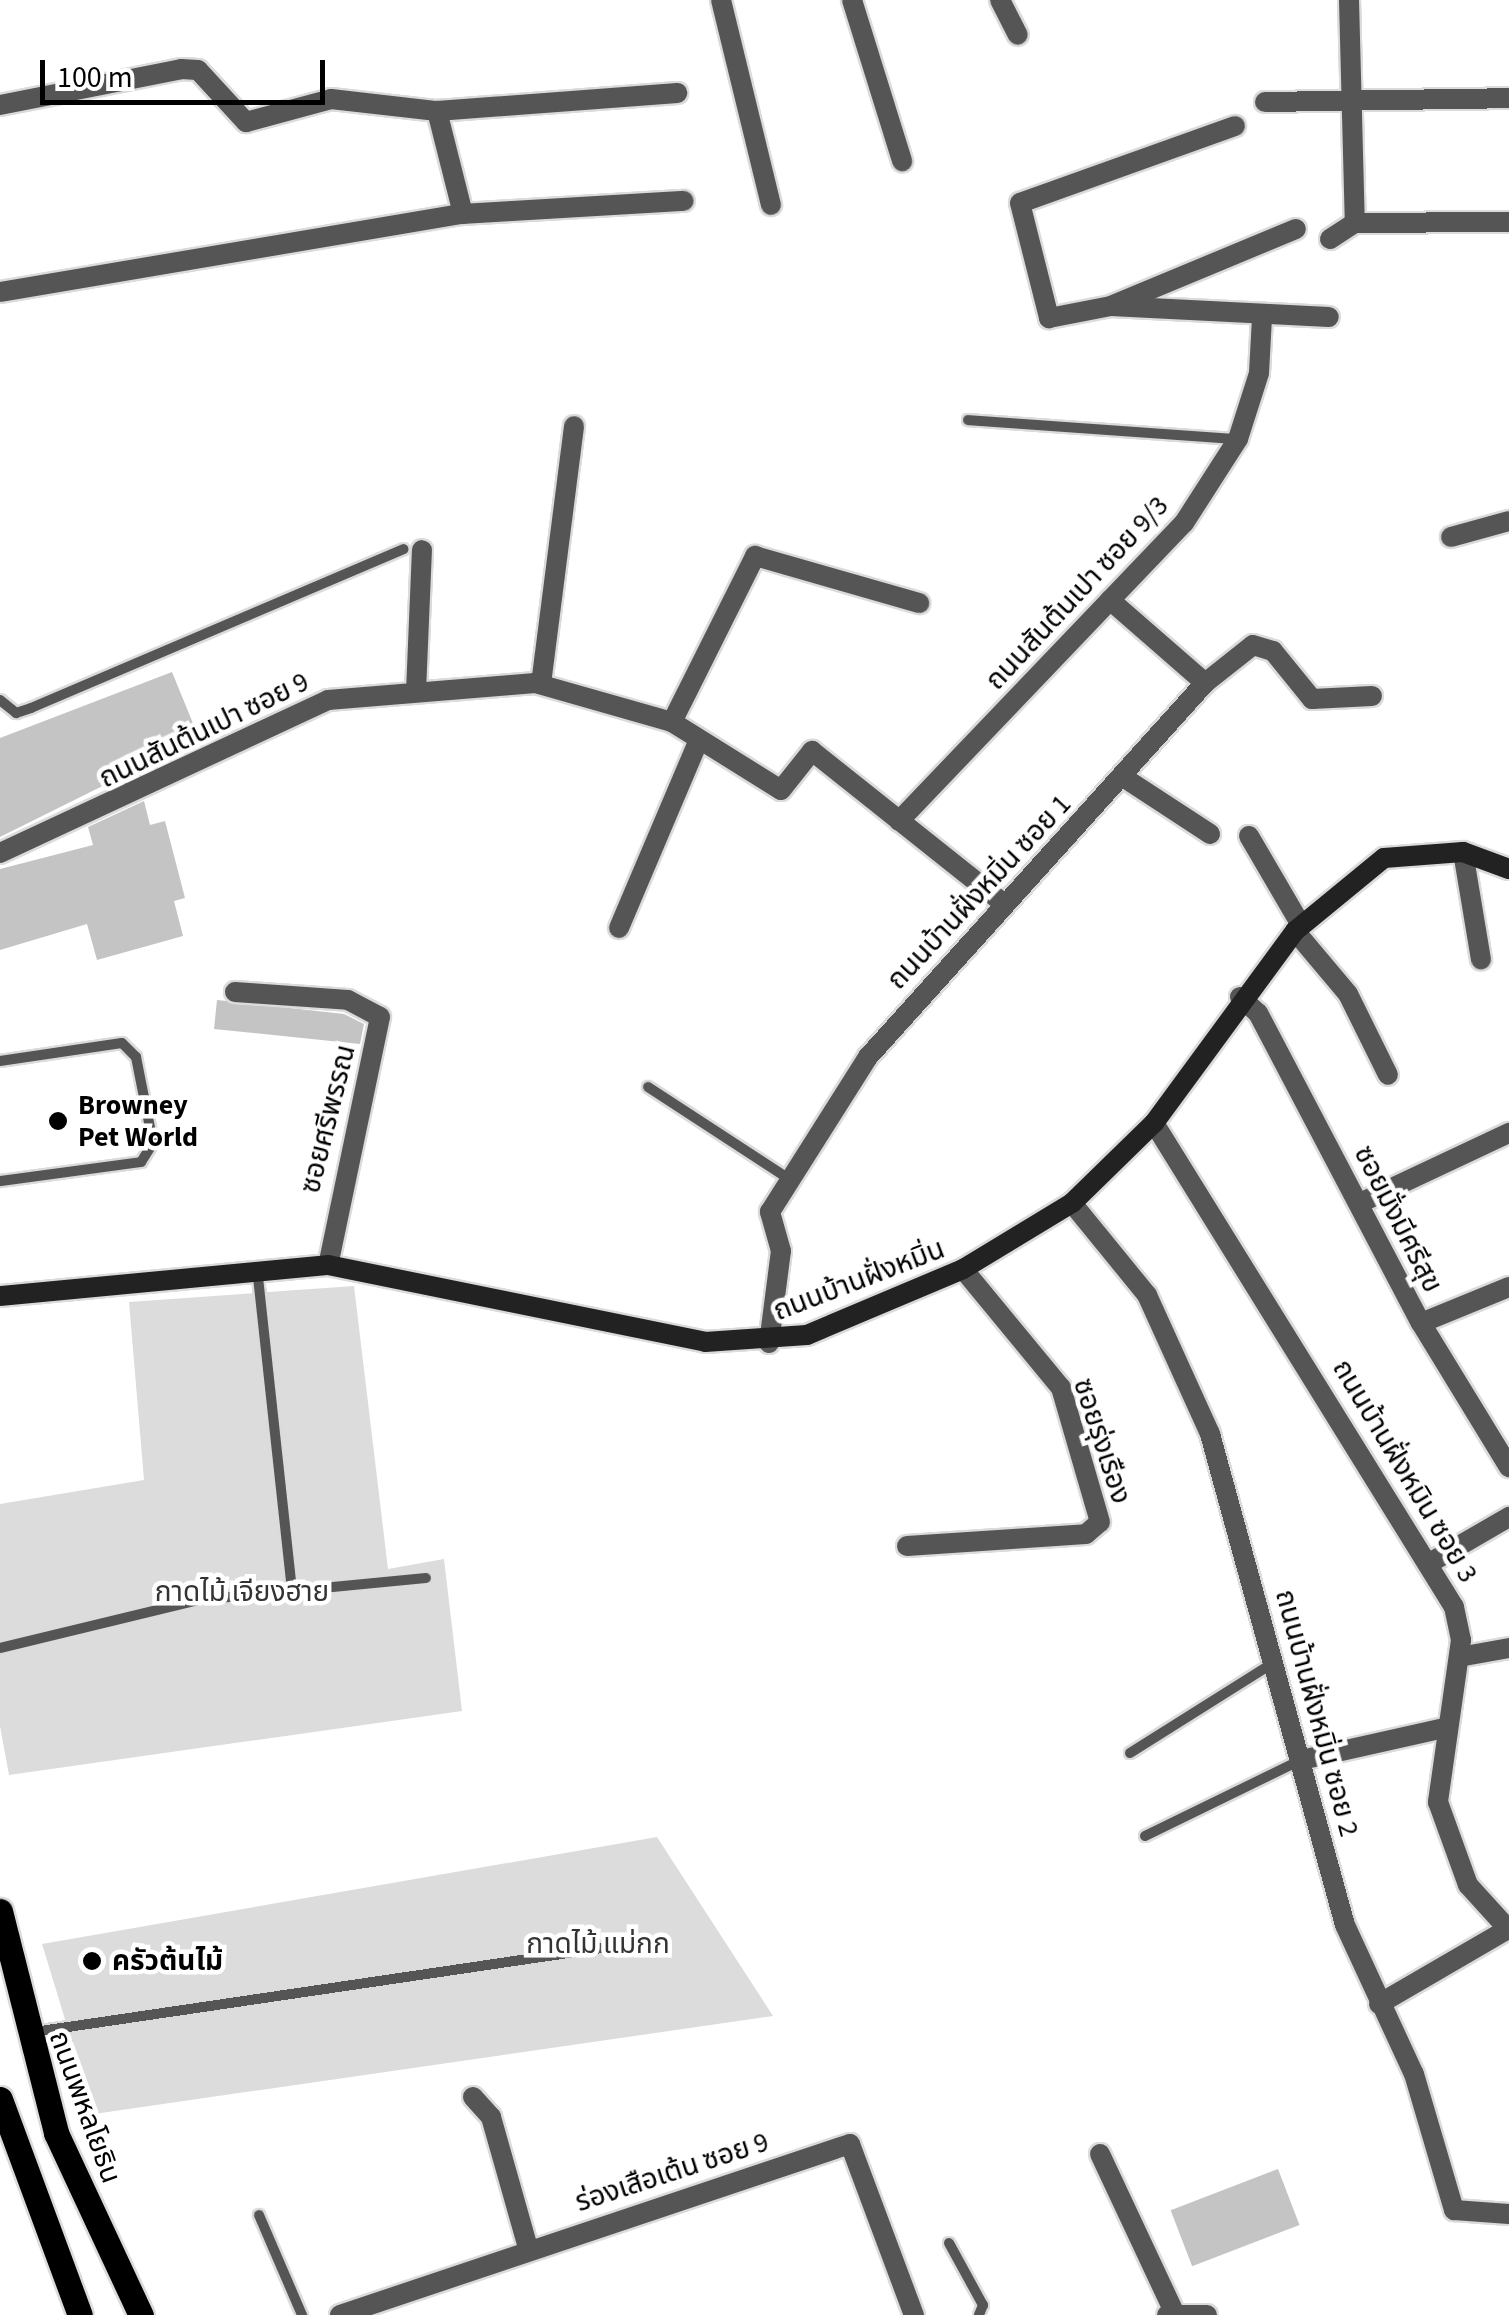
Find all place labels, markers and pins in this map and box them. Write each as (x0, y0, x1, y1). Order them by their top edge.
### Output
place label: Browney Pet World (78, 1088, 198, 1154)
marker: Browney Pet World (47, 1110, 69, 1132)
place label: ครัวต้นไม้ (112, 1944, 223, 1978)
marker: ครัวต้นไม้ (81, 1950, 103, 1972)

